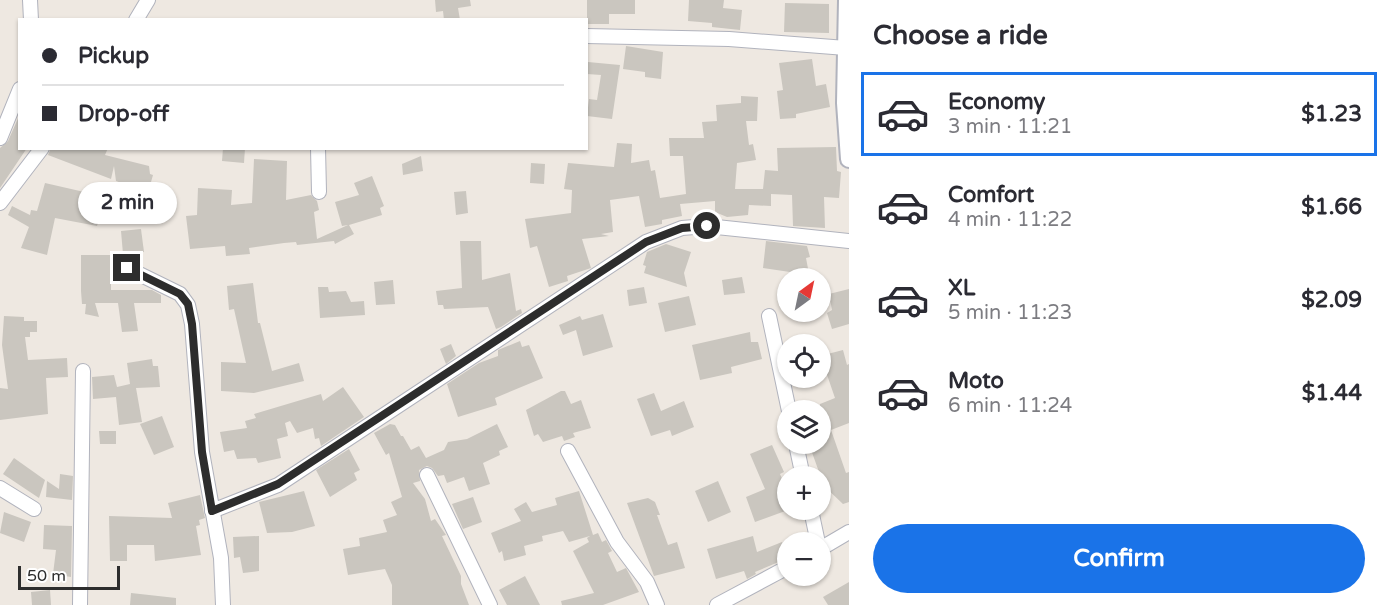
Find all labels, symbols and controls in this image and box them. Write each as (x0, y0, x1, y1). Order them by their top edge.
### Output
text: Choose a ride (873, 19, 1048, 52)
text: Pickup (78, 43, 149, 69)
icon: car (876, 87, 930, 141)
text: Economy (948, 89, 1045, 115)
text: Drop-off (78, 101, 169, 127)
text: $1.23 (1301, 101, 1362, 127)
text: 3 min · 11:21 (948, 115, 1072, 139)
icon: car (876, 180, 930, 234)
callout: 2 min (78, 181, 176, 223)
text: Comfort (948, 182, 1034, 208)
text: 2 min (101, 191, 154, 215)
text: $1.66 (1301, 194, 1362, 220)
text: 4 min · 11:22 (948, 208, 1072, 232)
route start (693, 212, 720, 239)
route end (113, 254, 140, 281)
north arrow (777, 268, 831, 322)
map controls (777, 268, 831, 586)
icon: car (876, 273, 930, 327)
text: XL (948, 275, 975, 301)
text: $2.09 (1301, 287, 1362, 313)
text: 5 min · 11:23 (948, 301, 1072, 325)
button: locate (777, 334, 831, 388)
icon: car (876, 366, 930, 420)
text: Moto (948, 368, 1004, 394)
text: $1.44 (1302, 380, 1362, 406)
text: 6 min · 11:24 (948, 394, 1072, 418)
button: layers (777, 400, 831, 454)
button: + (777, 466, 831, 520)
button: Confirm (873, 524, 1365, 593)
button: − (777, 532, 831, 586)
scale bar (18, 563, 120, 590)
text: 50 m (27, 566, 66, 586)

